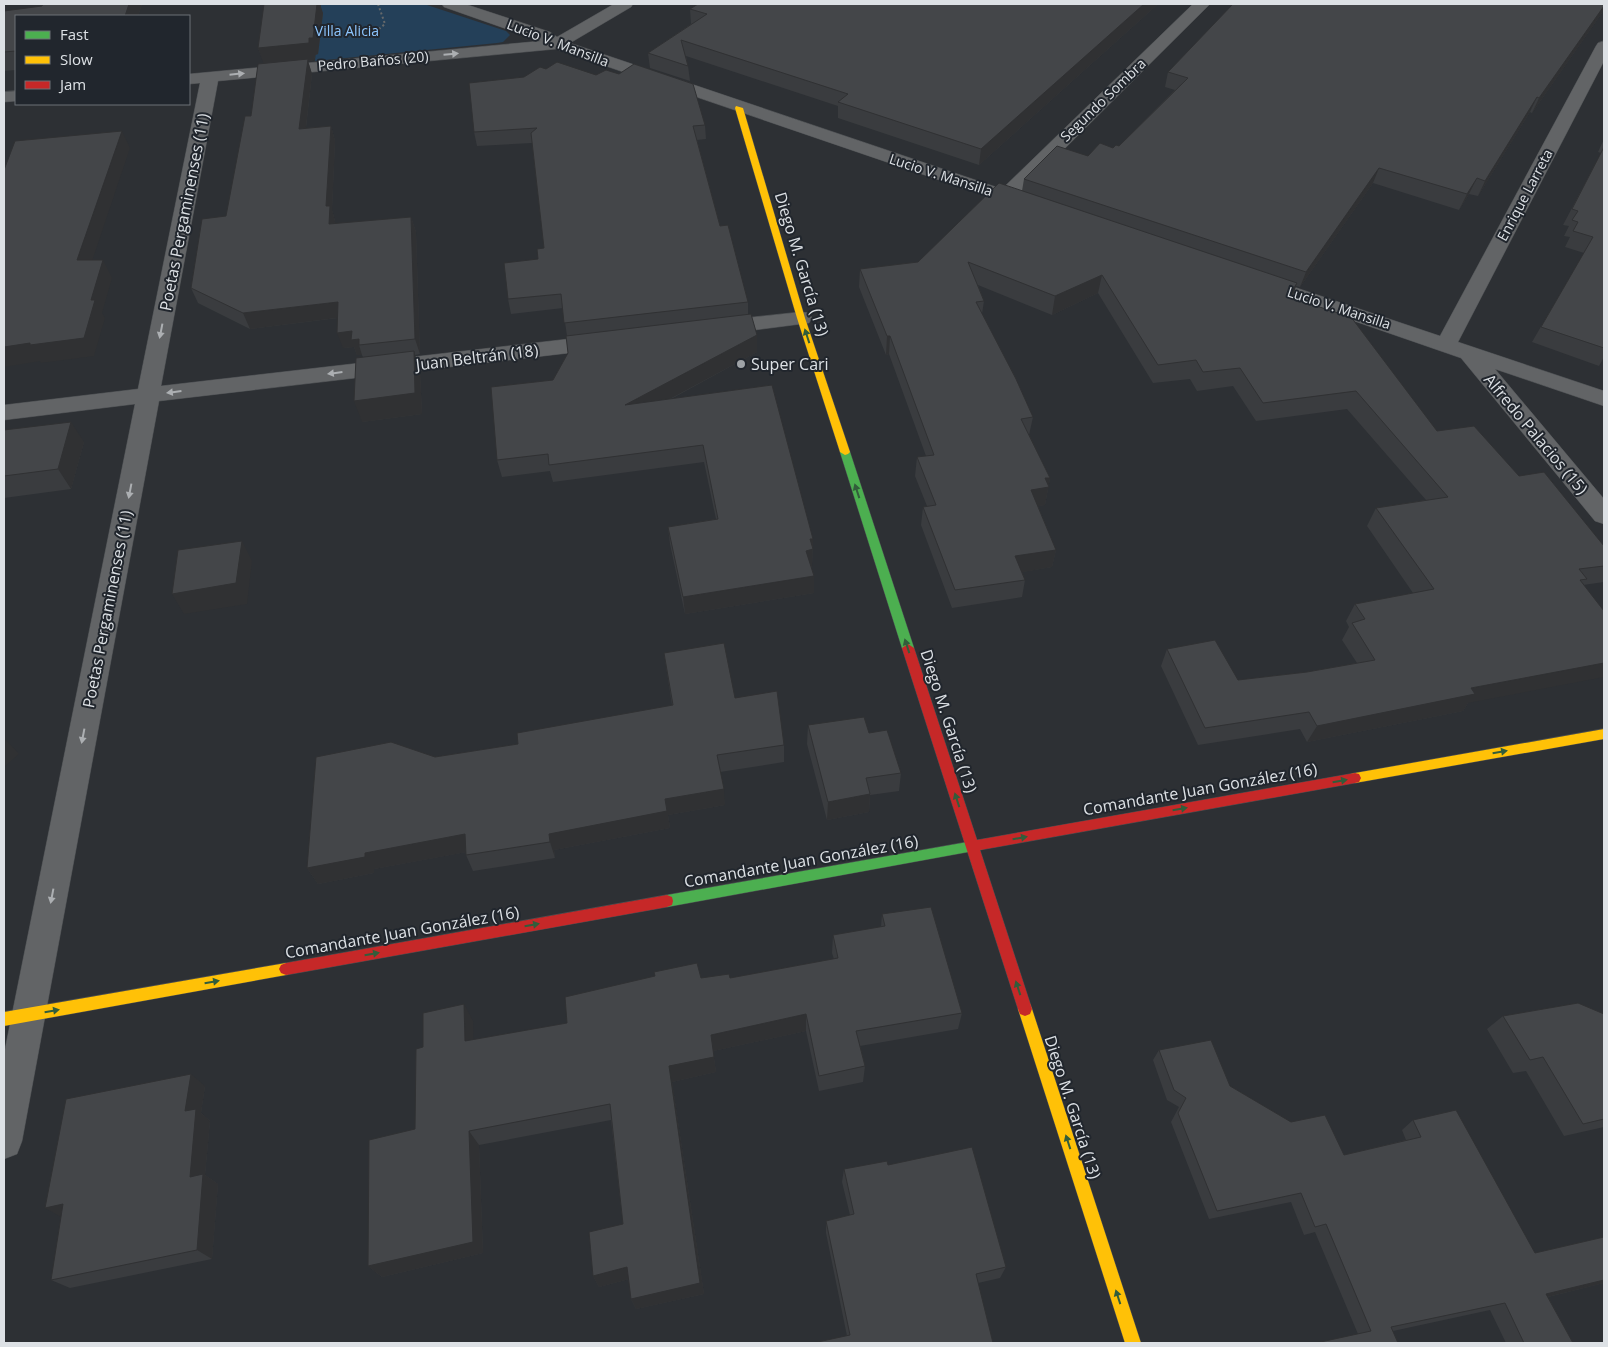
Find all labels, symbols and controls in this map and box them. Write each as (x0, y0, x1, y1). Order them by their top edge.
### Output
street label: Lucio V. Mansilla (504, 14, 612, 71)
legend (15, 15, 190, 105)
park label: Villa Alicia (315, 21, 379, 40)
text: Fast (60, 24, 89, 44)
street label: Pedro Baños (20) (317, 46, 429, 75)
text: Slow (60, 49, 93, 69)
one-way arrow (444, 50, 460, 58)
street label: Segundo Sombra (1056, 54, 1150, 145)
one-way arrow (230, 70, 246, 78)
text: Jam (58, 74, 86, 94)
street label: Poetas Pergaminenses (11) (154, 111, 214, 313)
street label: Enrique Larreta (1492, 146, 1557, 244)
street label: Lucio V. Mansilla (887, 149, 995, 200)
street label: Diego M. García (13) (770, 189, 834, 339)
street label: Lucio V. Mansilla (1285, 282, 1393, 333)
one-way arrow (157, 324, 165, 339)
one-way arrow (803, 329, 810, 344)
street label: Juan Beltrán (18) (413, 339, 540, 376)
place label: Super Cari (751, 353, 829, 375)
marker: Super Cari (735, 358, 747, 370)
one-way arrow (327, 369, 343, 377)
street label: Alfredo Palacios (15) (1479, 369, 1593, 499)
one-way arrow (166, 388, 182, 396)
one-way arrow (126, 483, 134, 498)
one-way arrow (853, 483, 861, 498)
street label: Poetas Pergaminenses (11) (77, 508, 137, 710)
one-way arrow (903, 638, 911, 653)
street label: Diego M. García (13) (915, 647, 983, 796)
one-way arrow (78, 729, 86, 745)
one-way arrow (1493, 748, 1509, 756)
street label: Comandante Juan González (16) (1081, 758, 1319, 820)
one-way arrow (1333, 776, 1349, 784)
one-way arrow (953, 792, 961, 807)
one-way arrow (1173, 805, 1189, 813)
street label: Comandante Juan González (16) (682, 830, 920, 892)
one-way arrow (1013, 834, 1028, 842)
one-way arrow (47, 888, 55, 904)
street label: Comandante Juan González (16) (283, 901, 521, 963)
one-way arrow (524, 921, 540, 929)
one-way arrow (364, 949, 380, 957)
one-way arrow (204, 978, 220, 986)
one-way arrow (1014, 980, 1021, 995)
one-way arrow (44, 1006, 60, 1014)
street label: Diego M. García (13) (1039, 1033, 1107, 1182)
one-way arrow (1063, 1135, 1071, 1150)
one-way arrow (1113, 1289, 1121, 1304)

